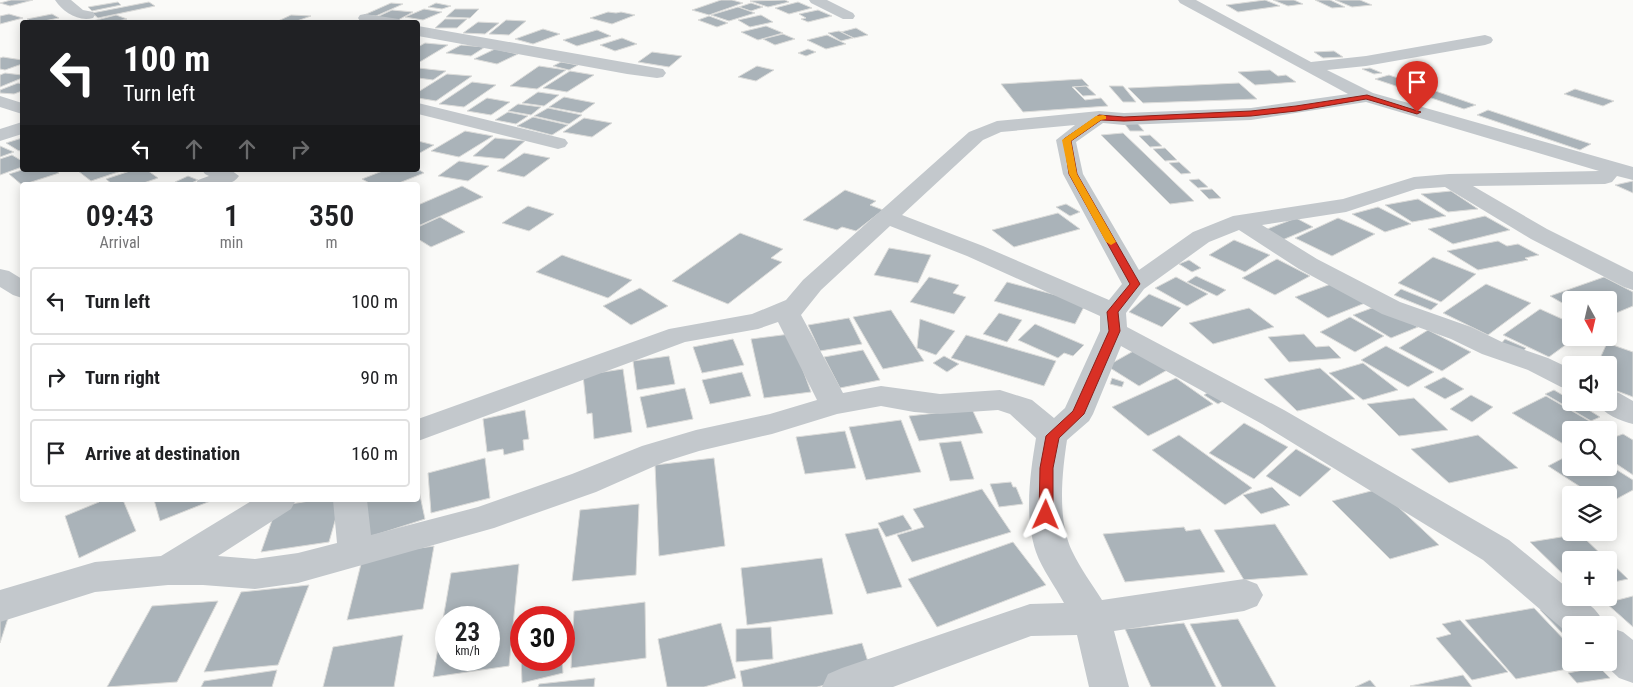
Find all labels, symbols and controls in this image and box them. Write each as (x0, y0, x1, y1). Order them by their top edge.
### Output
text: 100 m (123, 39, 210, 80)
icon: left (40, 40, 105, 105)
pin (1396, 61, 1438, 112)
icon: arrive (1403, 68, 1431, 96)
text: Turn left (123, 81, 195, 106)
icon: left (127, 135, 155, 163)
icon: ahead (180, 135, 208, 163)
icon: ahead (233, 135, 261, 163)
icon: right (286, 135, 314, 163)
text: 09:43 (86, 198, 154, 233)
text: 1 (224, 198, 239, 233)
text: 350 (309, 198, 354, 233)
text: Arrival (100, 233, 140, 252)
text: min (220, 233, 243, 252)
text: m (326, 233, 338, 252)
icon: left (42, 287, 70, 315)
text: Turn left (85, 290, 150, 313)
text: 100 m (351, 290, 398, 313)
north arrow (1562, 291, 1618, 346)
map controls (1562, 291, 1617, 671)
button: sound (1562, 356, 1617, 411)
icon: right (42, 363, 70, 391)
text: Turn right (85, 366, 160, 389)
text: 90 m (361, 366, 398, 389)
button: search (1562, 421, 1617, 476)
icon: arrive (42, 439, 70, 467)
text: Arrive at destination (85, 442, 240, 465)
text: 160 m (351, 442, 398, 465)
button: layers (1562, 486, 1617, 541)
position arrow (1019, 488, 1071, 540)
button: + (1562, 551, 1617, 606)
speed limit sign: 30 (510, 606, 575, 671)
button: − (1562, 616, 1617, 671)
text: 23 (455, 618, 480, 647)
text: km/h (455, 644, 480, 658)

